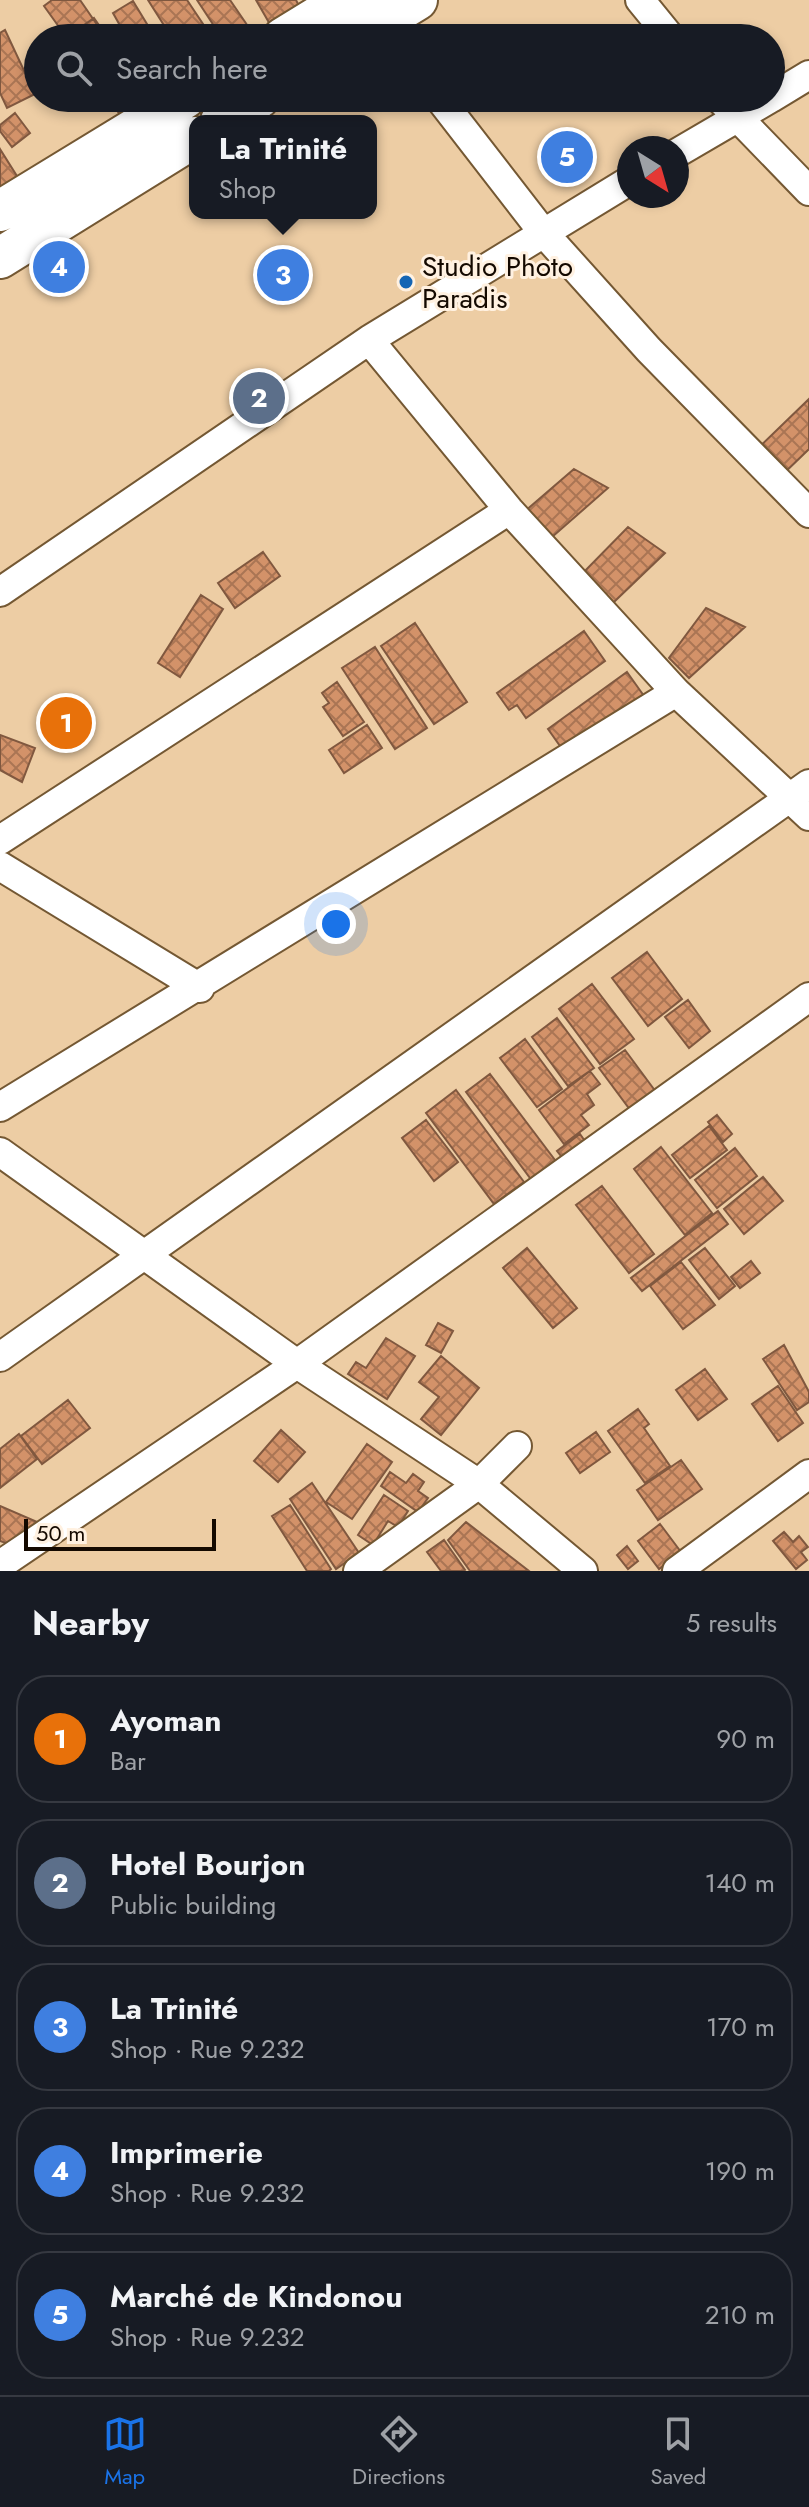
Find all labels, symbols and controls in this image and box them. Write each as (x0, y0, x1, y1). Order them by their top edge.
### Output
search box (24, 24, 785, 112)
icon: search (52, 46, 96, 90)
text: Search here (116, 47, 268, 90)
popup (189, 115, 377, 219)
text: La Trinité (219, 127, 347, 170)
pin: 5 (541, 127, 593, 187)
north arrow (617, 136, 689, 208)
text: Shop (219, 170, 276, 208)
pin: 4 (33, 237, 85, 297)
pin: 3 (257, 245, 309, 305)
place label: Studio Photo Paradis (422, 246, 573, 319)
marker: Studio Photo Paradis (397, 273, 415, 291)
pin: 2 (233, 368, 285, 428)
pin: 1 (40, 693, 92, 753)
your location (316, 904, 356, 944)
scale bar (24, 1515, 216, 1551)
text: 50 m (36, 1517, 85, 1549)
text: Nearby (32, 1599, 149, 1648)
text: 5 results (686, 1604, 777, 1642)
text: Ayoman (110, 1699, 221, 1742)
text: 1 (53, 1720, 67, 1758)
text: 90 m (716, 1720, 775, 1758)
text: Bar (110, 1742, 146, 1780)
text: Hotel Bourjon (110, 1843, 305, 1886)
text: 2 (51, 1864, 69, 1902)
text: 140 m (704, 1864, 775, 1902)
text: Public building (110, 1886, 276, 1924)
text: La Trinité (110, 1987, 238, 2030)
text: 3 (52, 2008, 68, 2046)
text: 170 m (706, 2008, 775, 2046)
text: Shop · Rue 9.232 (110, 2030, 304, 2068)
text: Imprimerie (110, 2131, 263, 2174)
text: 4 (51, 2152, 69, 2190)
text: 190 m (705, 2152, 775, 2190)
text: Shop · Rue 9.232 (110, 2174, 304, 2212)
text: Marché de Kindonou (110, 2275, 402, 2318)
text: 5 (52, 2296, 68, 2334)
text: 210 m (705, 2296, 775, 2334)
text: Shop · Rue 9.232 (110, 2318, 304, 2356)
tab: Map (103, 2412, 147, 2492)
tab: Directions (352, 2412, 445, 2492)
tab: Saved (651, 2412, 706, 2492)

